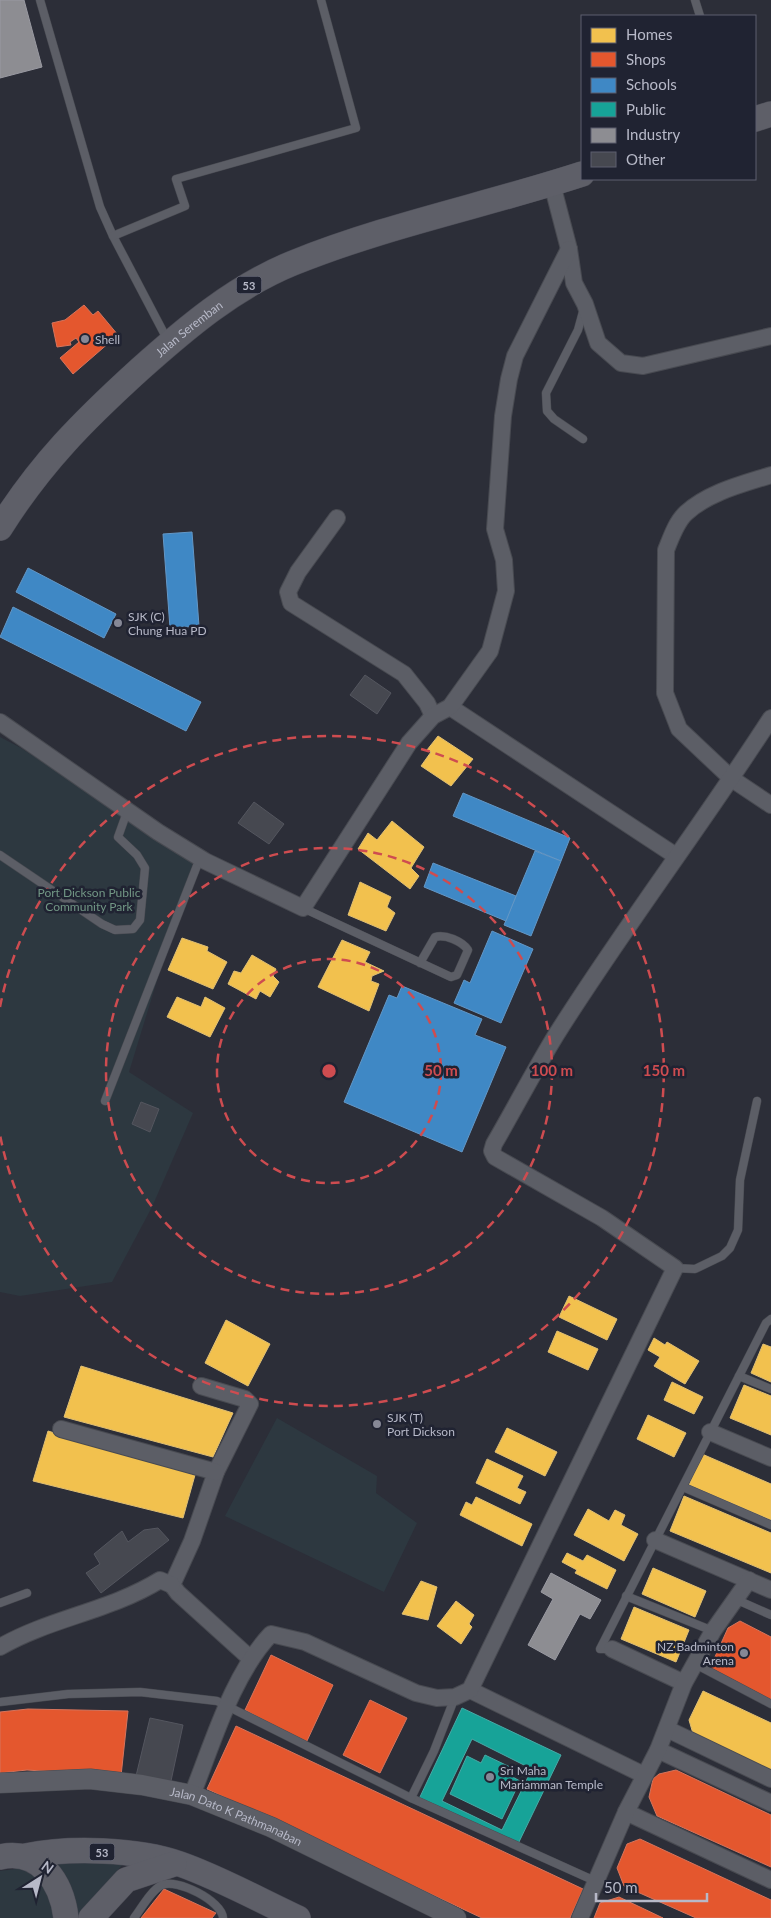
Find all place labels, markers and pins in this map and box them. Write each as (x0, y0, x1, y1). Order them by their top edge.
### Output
place label: Shell (95, 332, 120, 347)
marker: Shell (79, 333, 91, 345)
place label: SJK (C) Chung Hua PD (128, 609, 207, 638)
marker: SJK (C) Chung Hua PD (112, 617, 124, 629)
centre of rings (320, 1062, 338, 1080)
place label: SJK (T) Port Dickson (387, 1410, 455, 1439)
marker: SJK (T) Port Dickson (371, 1418, 383, 1430)
place label: NZ Badminton Arena (657, 1639, 734, 1668)
marker: NZ Badminton Arena (738, 1647, 750, 1659)
place label: Sri Maha Mariamman Temple (500, 1763, 603, 1792)
marker: Sri Maha Mariamman Temple (484, 1771, 496, 1783)

